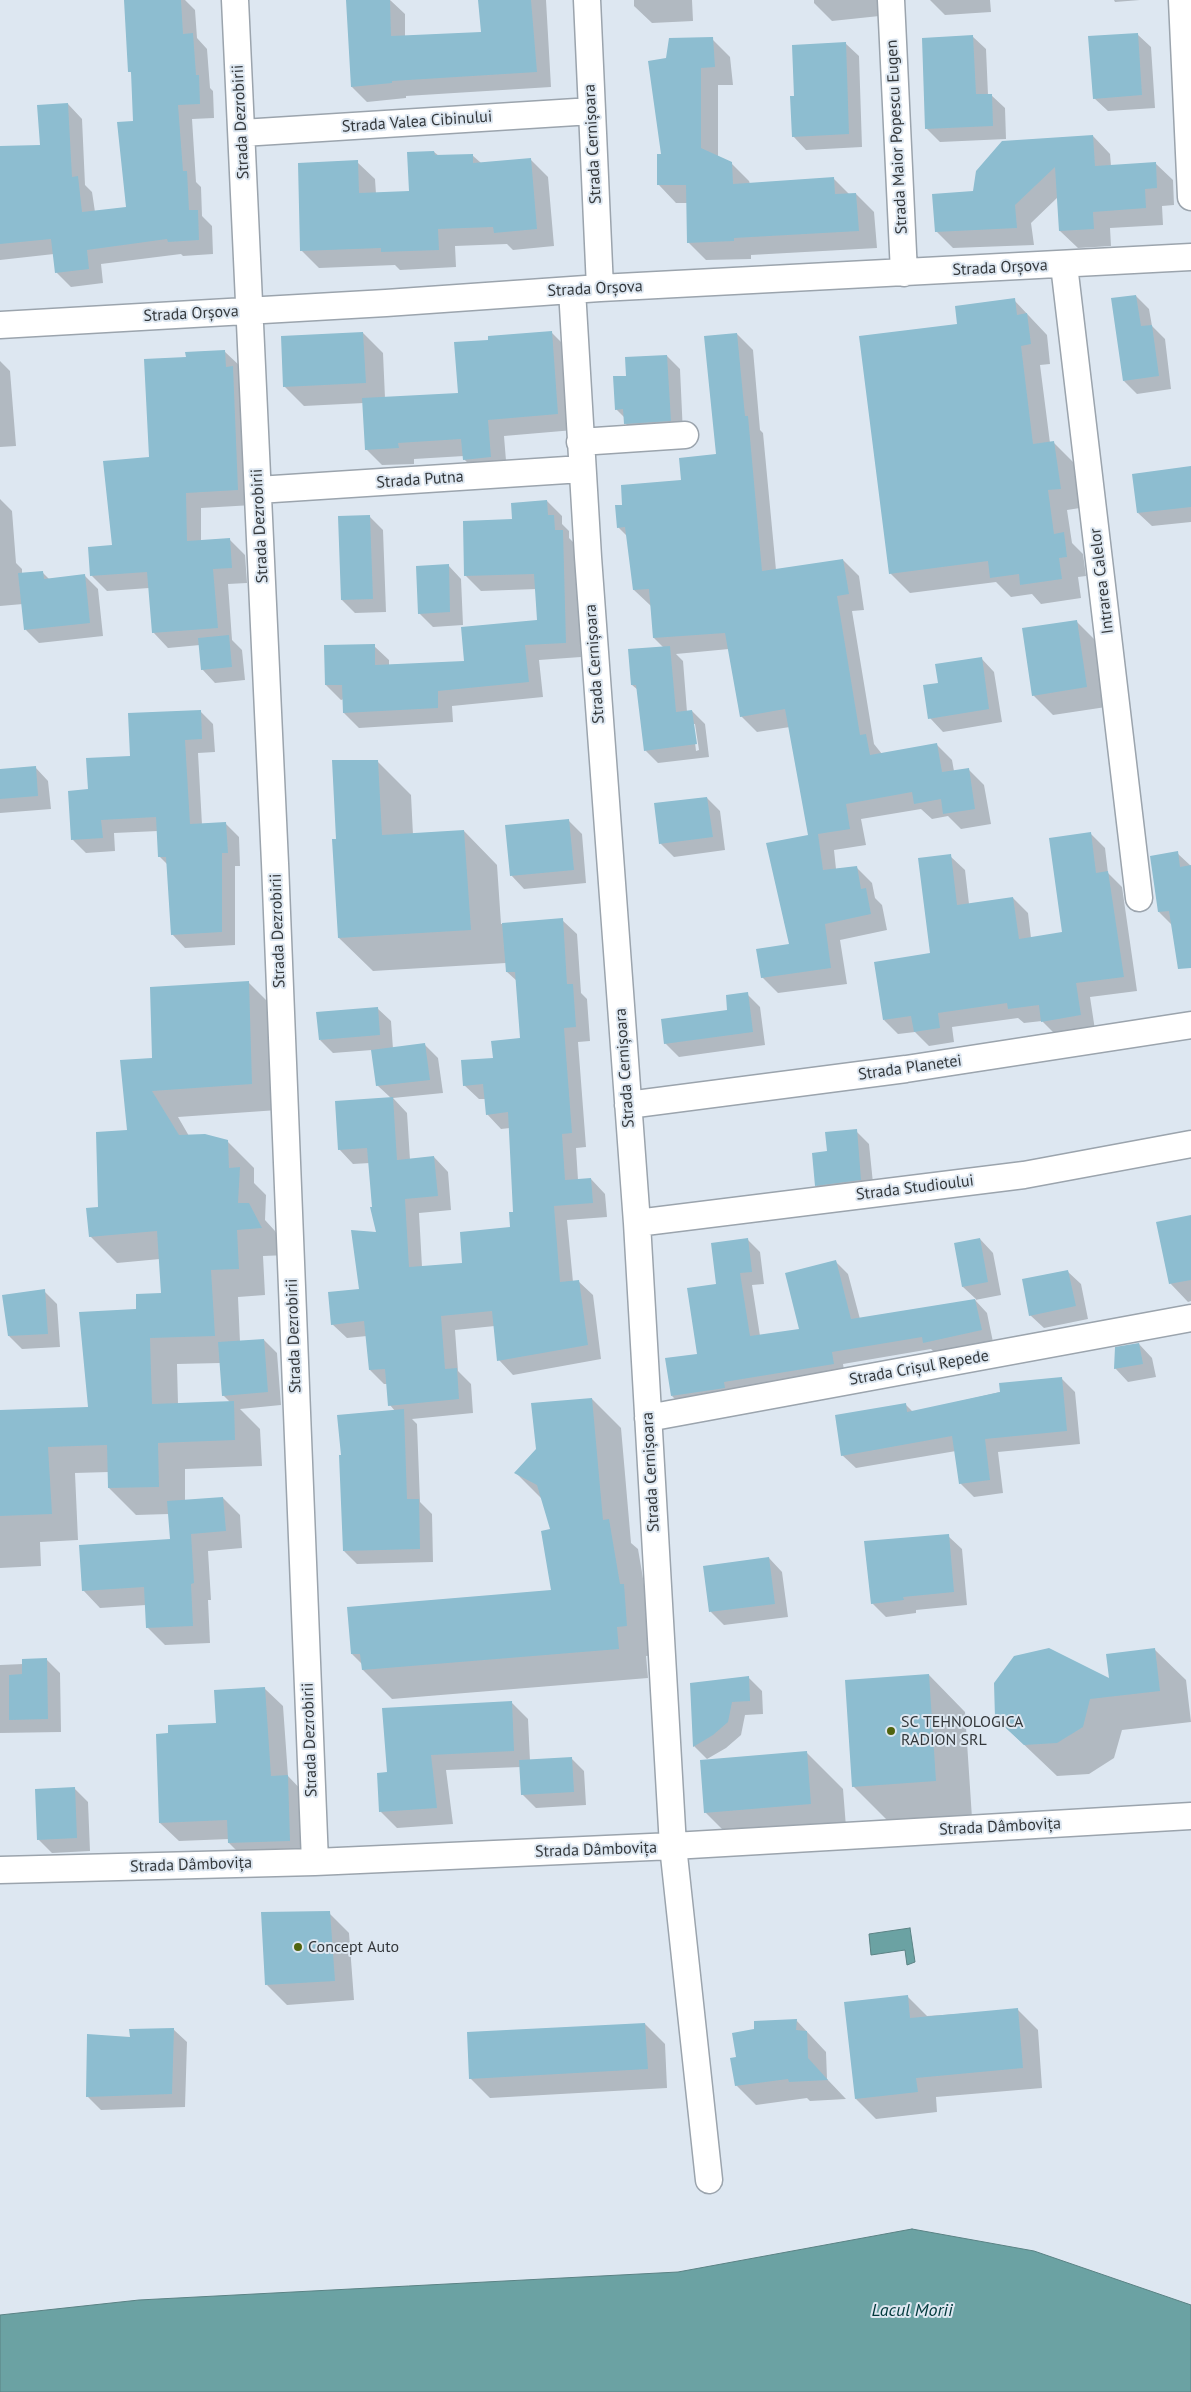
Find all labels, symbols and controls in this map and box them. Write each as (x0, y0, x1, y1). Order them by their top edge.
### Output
street label: Strada Maior Popescu Eugen (882, 39, 912, 235)
street label: Strada Dezrobirii (228, 64, 254, 180)
street label: Strada Cernișoara (580, 84, 606, 204)
street label: Strada Valea Cibinului (341, 107, 493, 137)
street label: Strada Orșova (952, 256, 1048, 280)
street label: Strada Orșova (547, 277, 643, 301)
street label: Strada Orșova (143, 302, 239, 326)
street label: Strada Putna (376, 467, 464, 493)
street label: Strada Dezrobirii (247, 468, 273, 584)
street label: Intrarea Calelor (1086, 527, 1118, 635)
street label: Strada Cernișoara (581, 604, 609, 724)
street label: Strada Dezrobirii (266, 873, 290, 989)
street label: Strada Cernișoara (611, 1008, 639, 1128)
street label: Strada Planetei (857, 1051, 963, 1085)
street label: Strada Studioului (855, 1171, 975, 1205)
street label: Strada Dezrobirii (282, 1278, 306, 1394)
street label: Strada Crișul Repede (848, 1346, 990, 1390)
street label: Strada Cernișoara (638, 1412, 664, 1532)
street label: Strada Dezrobirii (298, 1682, 322, 1798)
place label: SC TEHNOLOGICA RADION SRL (901, 1712, 1023, 1750)
marker: SC TEHNOLOGICA RADION SRL (885, 1725, 897, 1737)
street label: Strada Dâmbovița (939, 1814, 1061, 1840)
street label: Strada Dâmbovița (535, 1838, 657, 1862)
street label: Strada Dâmbovița (130, 1853, 252, 1877)
place label: Concept Auto (308, 1937, 399, 1957)
marker: Concept Auto (292, 1941, 304, 1953)
water label: Lacul Morii (871, 2300, 953, 2322)

